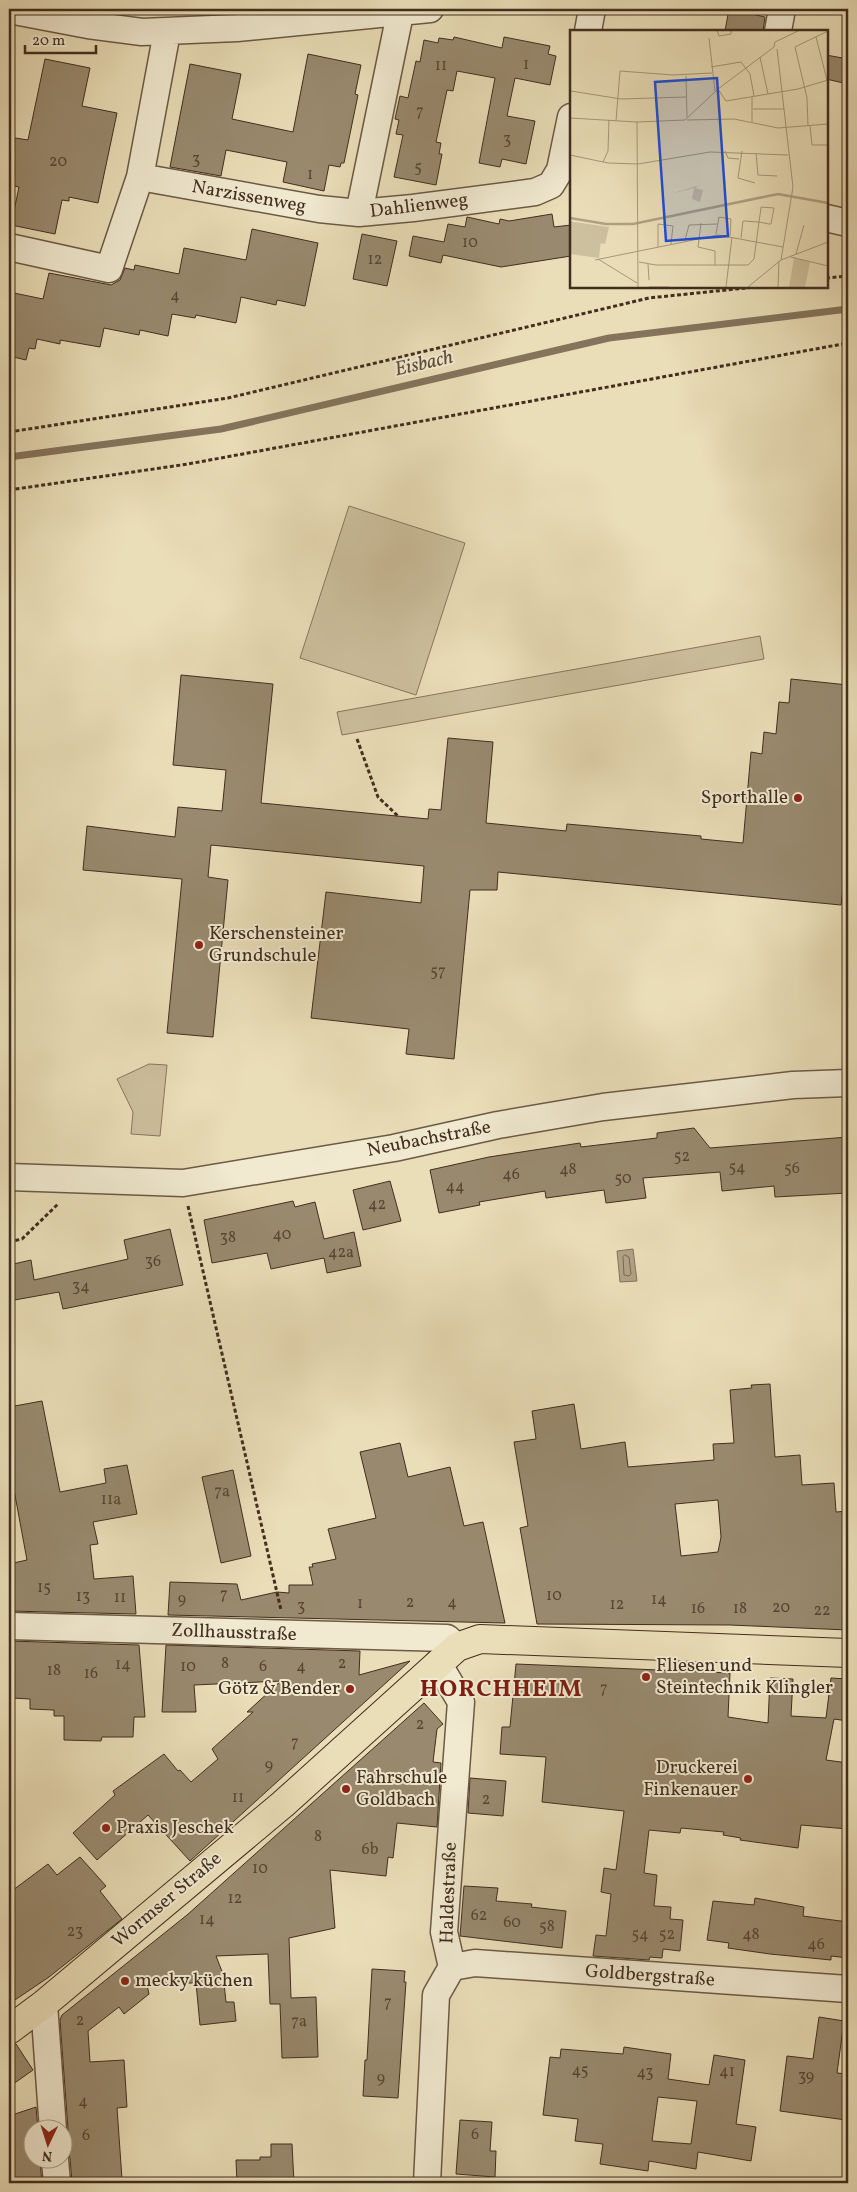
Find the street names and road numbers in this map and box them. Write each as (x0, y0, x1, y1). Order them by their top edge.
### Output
street label: Narzissenweg (190, 174, 308, 220)
street label: Dahlienweg (368, 187, 470, 225)
street label: Neubachstraße (365, 1114, 493, 1164)
street label: Zollhausstraße (171, 1618, 297, 1648)
street label: Haldestraße (434, 1842, 464, 1944)
street label: Wormser Straße (106, 1846, 228, 1954)
street label: Goldbergstraße (584, 1959, 716, 1993)

